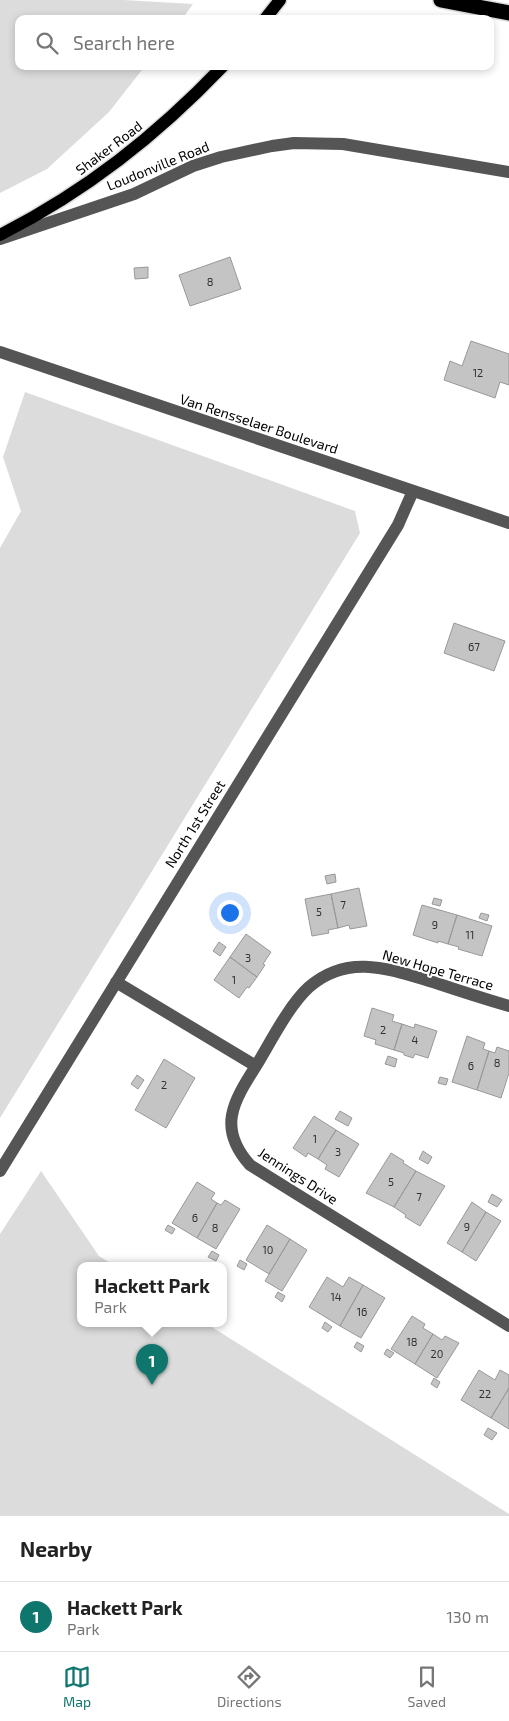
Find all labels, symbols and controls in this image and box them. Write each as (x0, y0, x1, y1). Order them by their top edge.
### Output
search box (15, 15, 494, 70)
icon: search (33, 29, 61, 57)
text: Search here (73, 31, 175, 54)
street label: Shaker Road (72, 117, 145, 178)
street label: Loudonville Road (104, 137, 212, 194)
house number: 8 (207, 275, 213, 288)
house number: 12 (473, 366, 483, 379)
street label: Van Rensselaer Boulevard (178, 390, 341, 457)
house number: 67 (468, 640, 480, 653)
street label: North 1st Street (161, 777, 228, 871)
house number: 7 (340, 898, 346, 911)
your location (217, 900, 243, 926)
house number: 5 (316, 905, 322, 918)
house number: 9 (432, 918, 438, 931)
house number: 11 (466, 928, 474, 941)
street label: New Hope Terrace (381, 946, 496, 994)
house number: 3 (245, 951, 251, 964)
house number: 1 (232, 973, 236, 986)
house number: 2 (380, 1023, 386, 1036)
house number: 4 (412, 1033, 419, 1046)
house number: 8 (494, 1056, 500, 1069)
house number: 6 (468, 1059, 474, 1072)
house number: 2 (161, 1078, 167, 1091)
house number: 1 (313, 1132, 317, 1145)
street label: Jennings Drive (255, 1144, 341, 1208)
house number: 3 (335, 1145, 341, 1158)
house number: 5 (388, 1175, 394, 1188)
house number: 7 (416, 1190, 422, 1203)
house number: 6 (192, 1211, 198, 1224)
house number: 9 (464, 1220, 470, 1233)
house number: 8 (212, 1221, 218, 1234)
house number: 10 (262, 1243, 274, 1256)
popup (77, 1262, 227, 1327)
text: Hackett Park (94, 1274, 210, 1297)
house number: 14 (330, 1290, 342, 1303)
text: Park (94, 1297, 127, 1316)
house number: 16 (357, 1305, 367, 1318)
house number: 18 (406, 1335, 418, 1348)
pin: 1 (136, 1344, 168, 1385)
house number: 20 (431, 1347, 443, 1360)
house number: 22 (479, 1387, 491, 1400)
text: Nearby (20, 1536, 92, 1561)
text: Hackett Park (67, 1596, 183, 1619)
text: 1 (33, 1607, 39, 1626)
text: 130 m (447, 1607, 489, 1626)
text: Park (67, 1619, 100, 1638)
tab: Map (63, 1663, 91, 1710)
tab: Directions (217, 1663, 282, 1710)
tab: Saved (408, 1663, 446, 1710)

